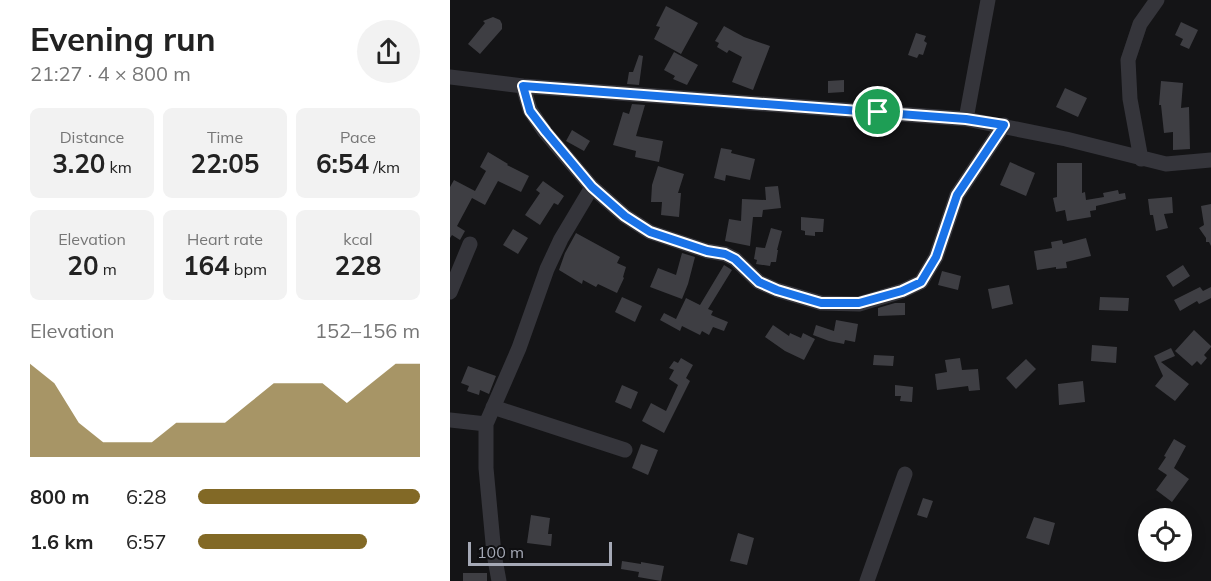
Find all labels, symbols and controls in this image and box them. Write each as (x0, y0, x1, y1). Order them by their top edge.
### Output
text: Evening run (30, 18, 216, 59)
button: share (357, 20, 420, 83)
text: 21:27 · 4 × 800 m (30, 61, 191, 86)
pin (852, 86, 903, 137)
icon: arrive (861, 95, 894, 128)
text: Distance (60, 127, 124, 147)
text: Time (207, 127, 243, 147)
text: Pace (340, 127, 376, 147)
text: 3.20 (52, 147, 105, 180)
text: 22:05 (191, 147, 259, 180)
text: 6:54 (316, 147, 369, 180)
text: km (105, 157, 132, 177)
text: /km (369, 157, 400, 177)
text: Elevation (58, 229, 126, 249)
text: Heart rate (187, 229, 263, 249)
text: kcal (343, 229, 373, 249)
text: 20 (67, 249, 98, 282)
text: 164 (183, 249, 230, 282)
text: 228 (335, 249, 381, 282)
text: m (98, 259, 117, 279)
text: bpm (230, 259, 267, 279)
text: Elevation (30, 318, 115, 343)
text: 152–156 m (315, 318, 420, 343)
text: 800 m (30, 484, 89, 509)
text: 6:28 (126, 484, 167, 509)
map controls (1138, 508, 1192, 562)
button: locate (1138, 508, 1192, 562)
text: 1.6 km (30, 529, 93, 554)
text: 6:57 (126, 529, 167, 554)
scale bar (468, 539, 612, 566)
text: 100 m (477, 542, 524, 562)

